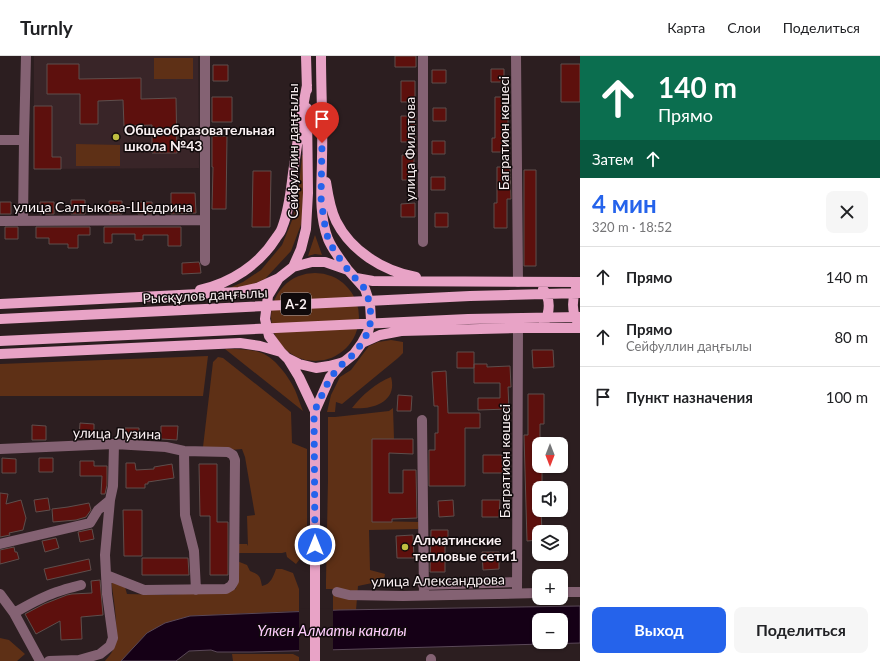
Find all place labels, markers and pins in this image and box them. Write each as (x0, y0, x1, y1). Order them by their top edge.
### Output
pin (305, 102, 339, 143)
place label: Общеобразовательная школа №43 (124, 121, 275, 154)
marker: Общеобразовательная школа №43 (111, 132, 121, 142)
place label: Алматинские тепловые сети1 (412, 531, 518, 564)
marker: Алматинские тепловые сети1 (400, 542, 410, 552)

